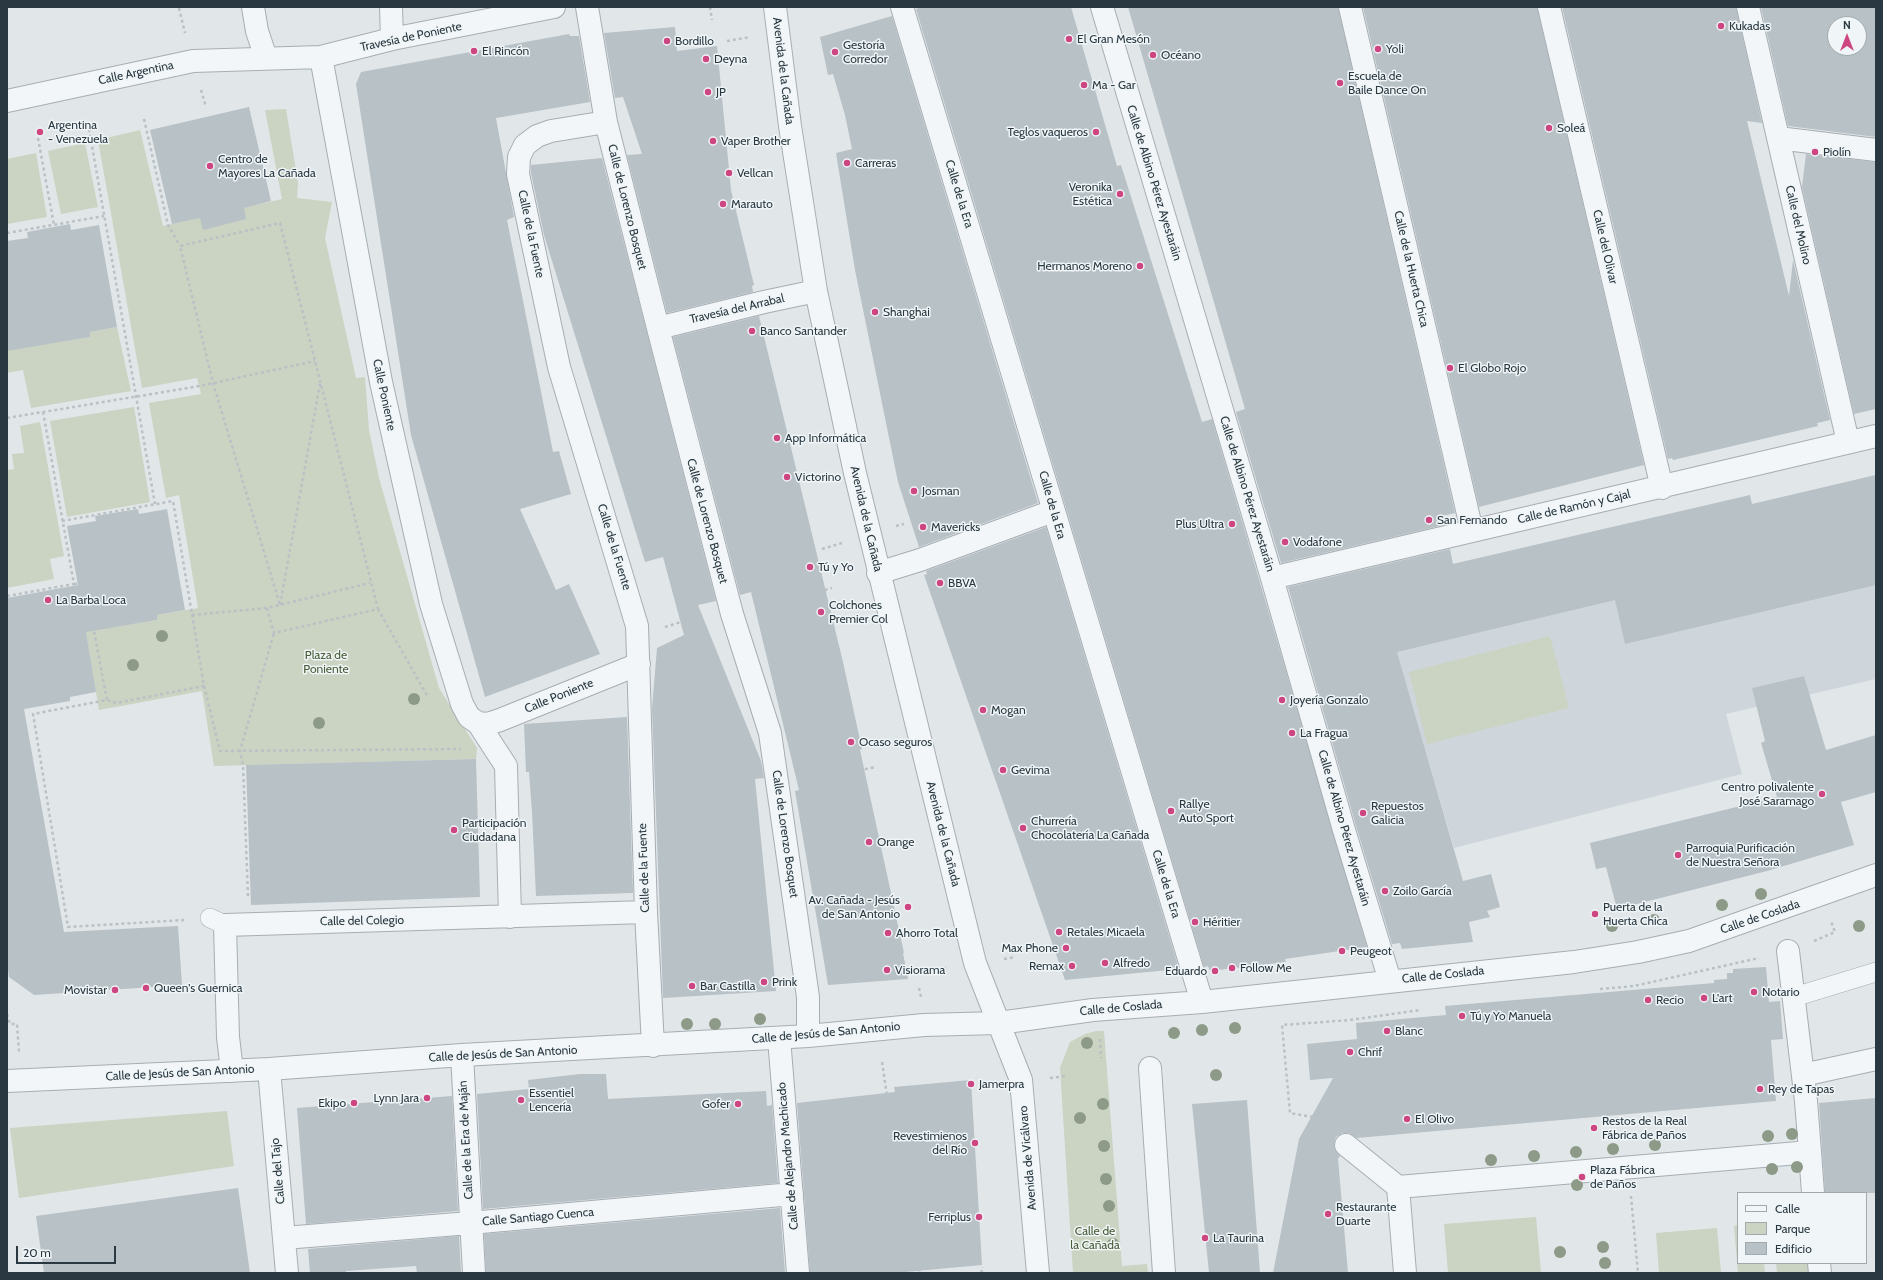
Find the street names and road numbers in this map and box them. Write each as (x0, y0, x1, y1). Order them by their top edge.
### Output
street label: Avenida de la Cañada (769, 16, 797, 126)
street label: Travesía de Poniente (359, 19, 463, 55)
street label: Calle Argentina (97, 58, 175, 88)
street label: Calle de Albino Pérez Ayestaráin (1123, 103, 1185, 263)
street label: Calle de Lorenzo Bosquet (604, 143, 650, 271)
street label: Calle de la Era (942, 158, 976, 230)
street label: Calle del Molino (1782, 184, 1814, 266)
street label: Calle de la Fuente (515, 189, 547, 279)
street label: Calle del Olivar (1589, 208, 1621, 286)
street label: Calle de la Huerta Chica (1391, 209, 1431, 329)
street label: Travesía del Arrabal (688, 291, 786, 327)
street label: Calle Poniente (369, 358, 399, 432)
street label: Calle de Albino Pérez Ayestaráin (1216, 414, 1278, 574)
street label: Calle de Lorenzo Bosquet (683, 457, 731, 585)
street label: Avenida de la Cañada (847, 465, 885, 573)
street label: Calle de la Era (1035, 469, 1069, 541)
street label: Calle de Ramón y Cajal (1516, 487, 1632, 527)
street label: Calle de la Fuente (594, 502, 634, 592)
street label: Calle Poniente (522, 676, 596, 716)
street label: Calle de Albino Pérez Ayestaráin (1315, 748, 1373, 908)
street label: Calle de Lorenzo Bosquet (769, 769, 801, 899)
street label: Avenida de la Cañada (923, 780, 963, 888)
street label: Calle de la Fuente (635, 823, 653, 913)
street label: Calle de la Era (1149, 848, 1183, 920)
street label: Calle de Coslada (1718, 897, 1802, 937)
street label: Calle del Colegio (320, 913, 404, 929)
street label: Calle de Coslada (1401, 964, 1485, 986)
street label: Calle de Coslada (1079, 997, 1163, 1019)
street label: Calle de Jesús de San Antonio (751, 1019, 901, 1047)
street label: Calle de Jesús de San Antonio (428, 1043, 578, 1065)
street label: Calle de Jesús de San Antonio (105, 1062, 255, 1084)
street label: Calle de la Era de Maján (456, 1080, 476, 1200)
street label: Calle de Alejandro Machicado (774, 1081, 802, 1231)
street label: Avenida de Vicálvaro (1016, 1105, 1040, 1211)
street label: Calle del Tajo (268, 1137, 288, 1205)
street label: Calle Santiago Cuenca (482, 1205, 594, 1229)

